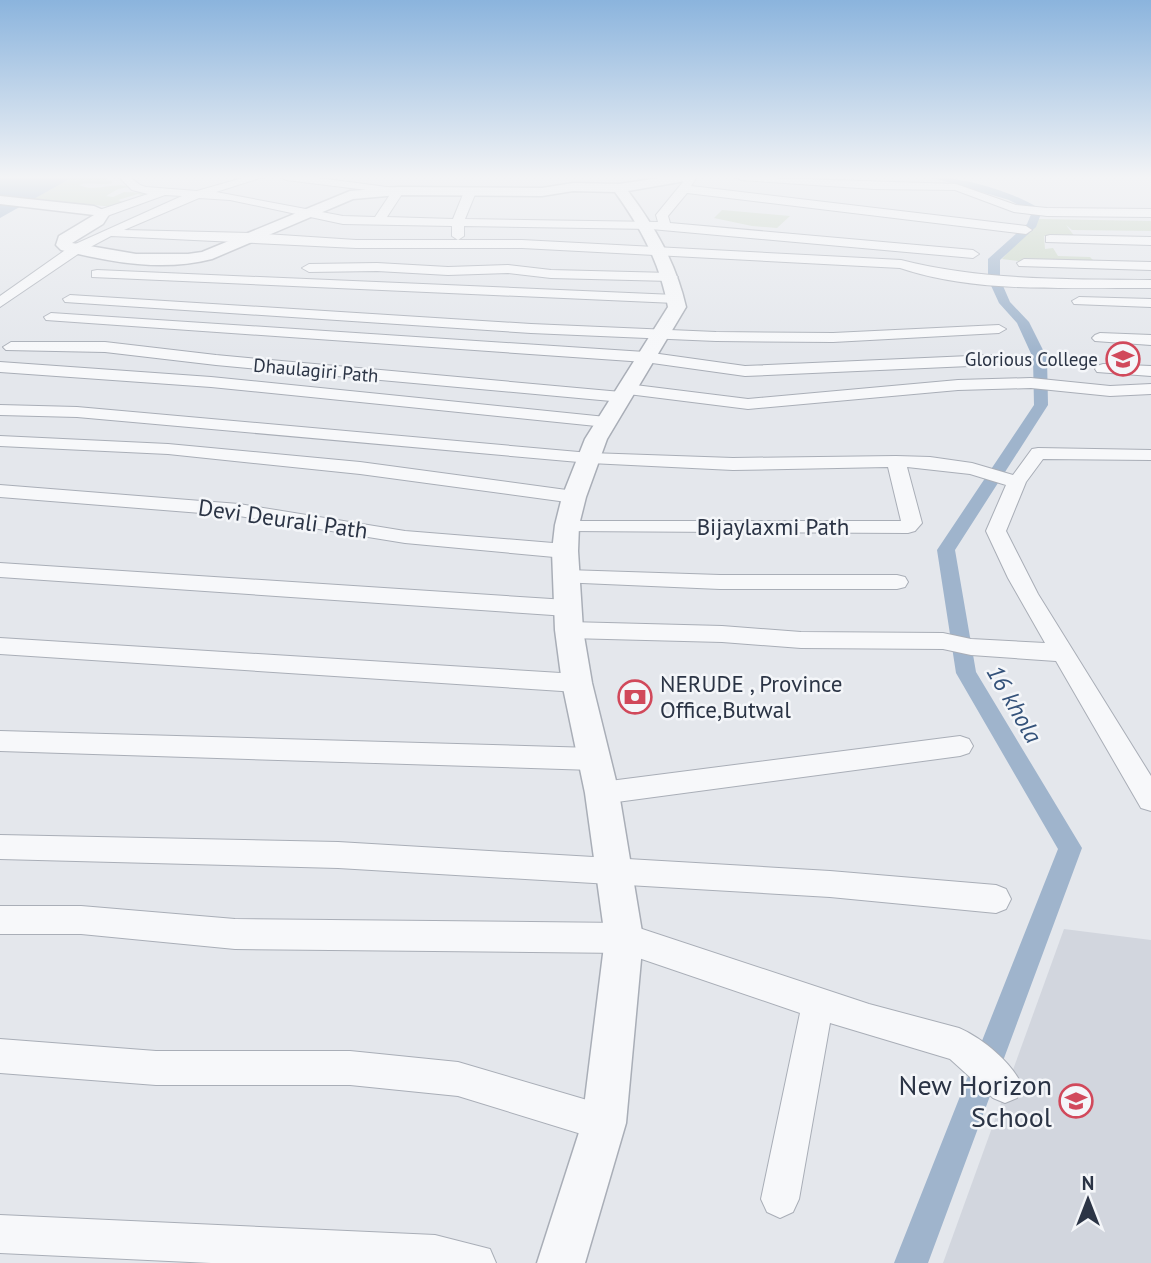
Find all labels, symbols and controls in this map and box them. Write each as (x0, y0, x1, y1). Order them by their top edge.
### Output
school or university icon: Glorious College (1104, 340, 1142, 378)
place label: Glorious College (965, 347, 1098, 371)
street label: Dhaulagiri Path (252, 353, 380, 387)
street label: Devi Deurali Path (196, 492, 370, 545)
street label: Bijaylaxmi Path (697, 512, 849, 541)
water label: 16 khola (980, 659, 1049, 749)
place label: NERUDE , Province Office,Butwal (660, 669, 843, 724)
bank icon: NERUDE , Province Office,Butwal (616, 678, 654, 716)
place label: New Horizon School (899, 1066, 1052, 1135)
school or university icon: New Horizon School (1057, 1082, 1095, 1120)
north arrow (1053, 1165, 1123, 1235)
text: N (1082, 1171, 1094, 1195)

